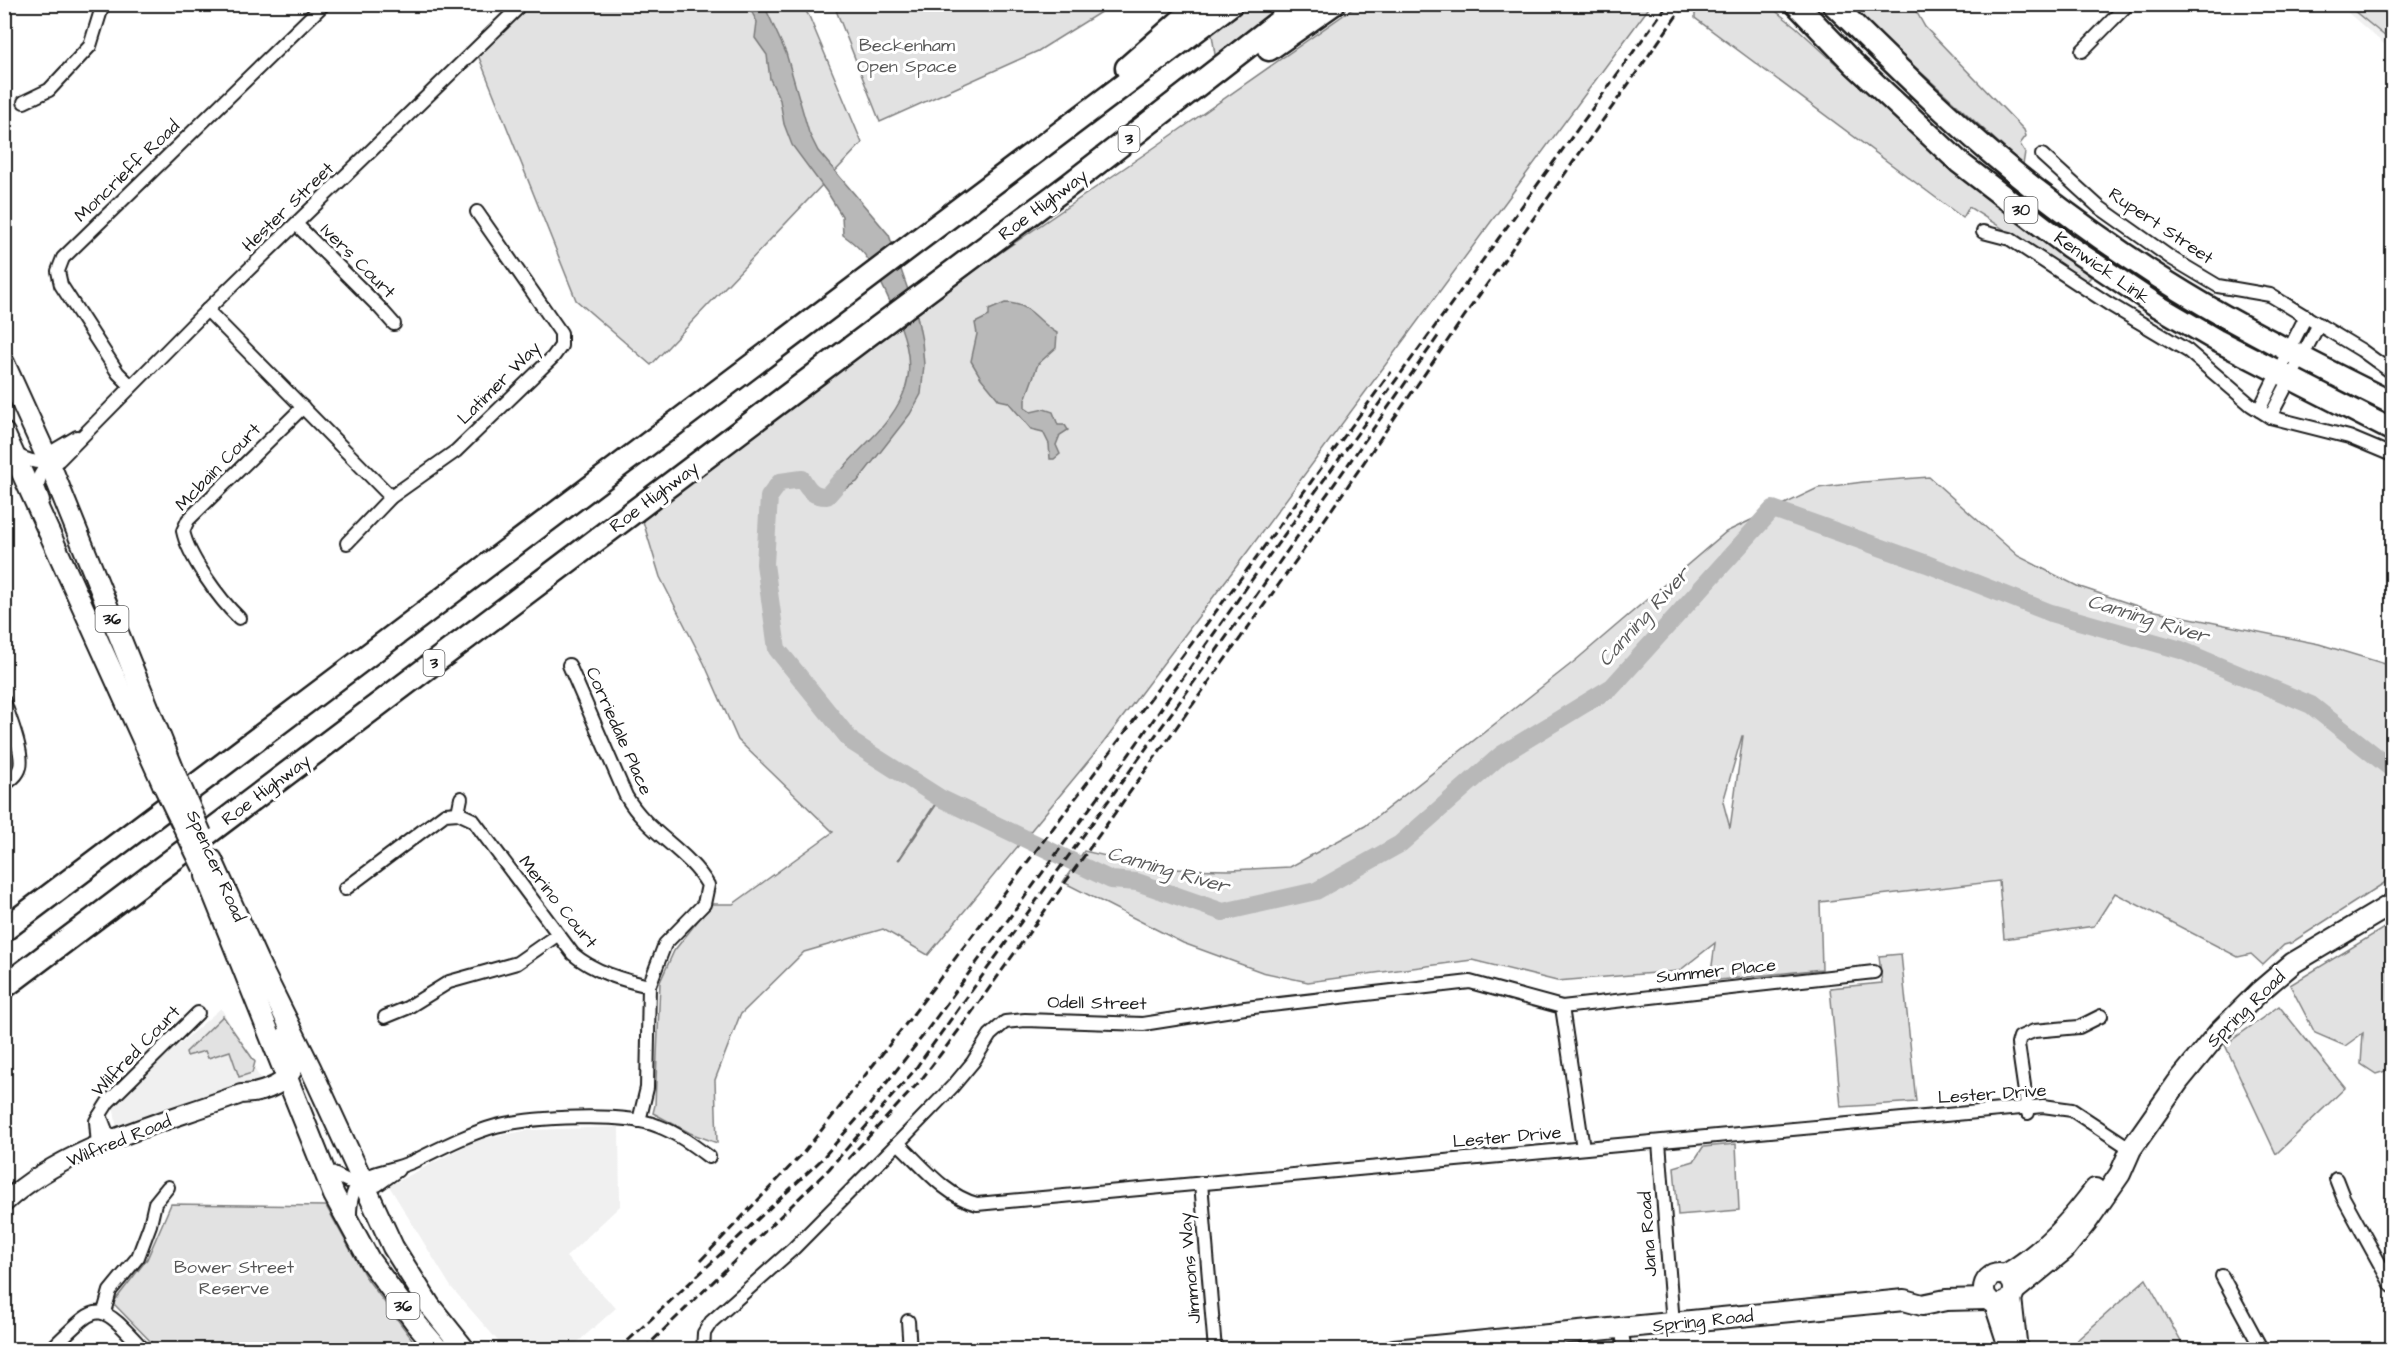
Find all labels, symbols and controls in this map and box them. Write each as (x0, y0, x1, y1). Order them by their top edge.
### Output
park label: Beckenham Open Space (857, 33, 957, 79)
street label: Moncrieff Road (69, 114, 185, 228)
road number: 3 (1118, 126, 1140, 152)
street label: Hester Street (236, 156, 340, 257)
street label: Roe Highway (993, 163, 1093, 247)
street label: Rupert Street (2104, 182, 2219, 271)
road number: 30 (2004, 197, 2038, 223)
street label: Ivers Court (315, 218, 402, 305)
street label: Kenwick Link (2049, 226, 2155, 310)
street label: Latimer Way (452, 336, 547, 431)
street label: Mcbain Court (170, 417, 267, 517)
street label: Roe Highway (604, 455, 704, 539)
water label: Canning River (1592, 560, 1698, 674)
water label: Canning River (2084, 587, 2214, 652)
road number: 36 (96, 606, 128, 632)
road number: 3 (424, 650, 444, 676)
street label: Corriedale Place (580, 663, 659, 799)
street label: Roe Highway (216, 748, 316, 832)
street label: Spencer Road (180, 806, 252, 926)
water label: Canning River (1104, 839, 1234, 902)
street label: Merino Court (513, 850, 604, 954)
street label: Summer Place (1655, 952, 1777, 990)
street label: Spring Road (2201, 965, 2292, 1054)
street label: Odell Street (1047, 990, 1148, 1016)
street label: Wilfred Court (86, 999, 187, 1102)
street label: Lester Drive (1937, 1078, 2047, 1110)
street label: Wilfred Road (63, 1109, 175, 1173)
street label: Lester Drive (1452, 1120, 1563, 1154)
street label: Jana Road (1633, 1191, 1663, 1277)
street label: Jimmons Way (1173, 1211, 1208, 1325)
park label: Bower Street Reserve (174, 1255, 295, 1301)
road number: 36 (386, 1293, 420, 1319)
street label: Spring Road (1651, 1303, 1755, 1340)

